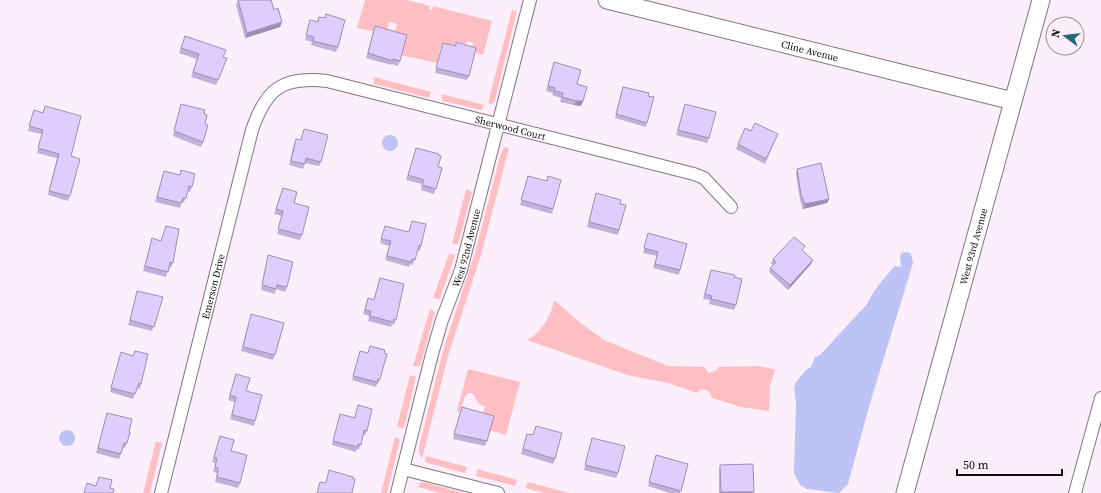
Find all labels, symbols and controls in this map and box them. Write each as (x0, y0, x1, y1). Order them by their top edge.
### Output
north arrow (1045, 16, 1085, 56)
text: N (1048, 28, 1064, 39)
street label: Cline Avenue (780, 37, 840, 64)
street label: Sherwood Court (474, 112, 548, 143)
street label: West 93rd Avenue (956, 206, 990, 286)
street label: West 92nd Avenue (449, 207, 483, 289)
street label: Emerson Drive (198, 252, 227, 320)
scale bar (957, 451, 1062, 477)
text: 50 m (963, 457, 989, 473)

